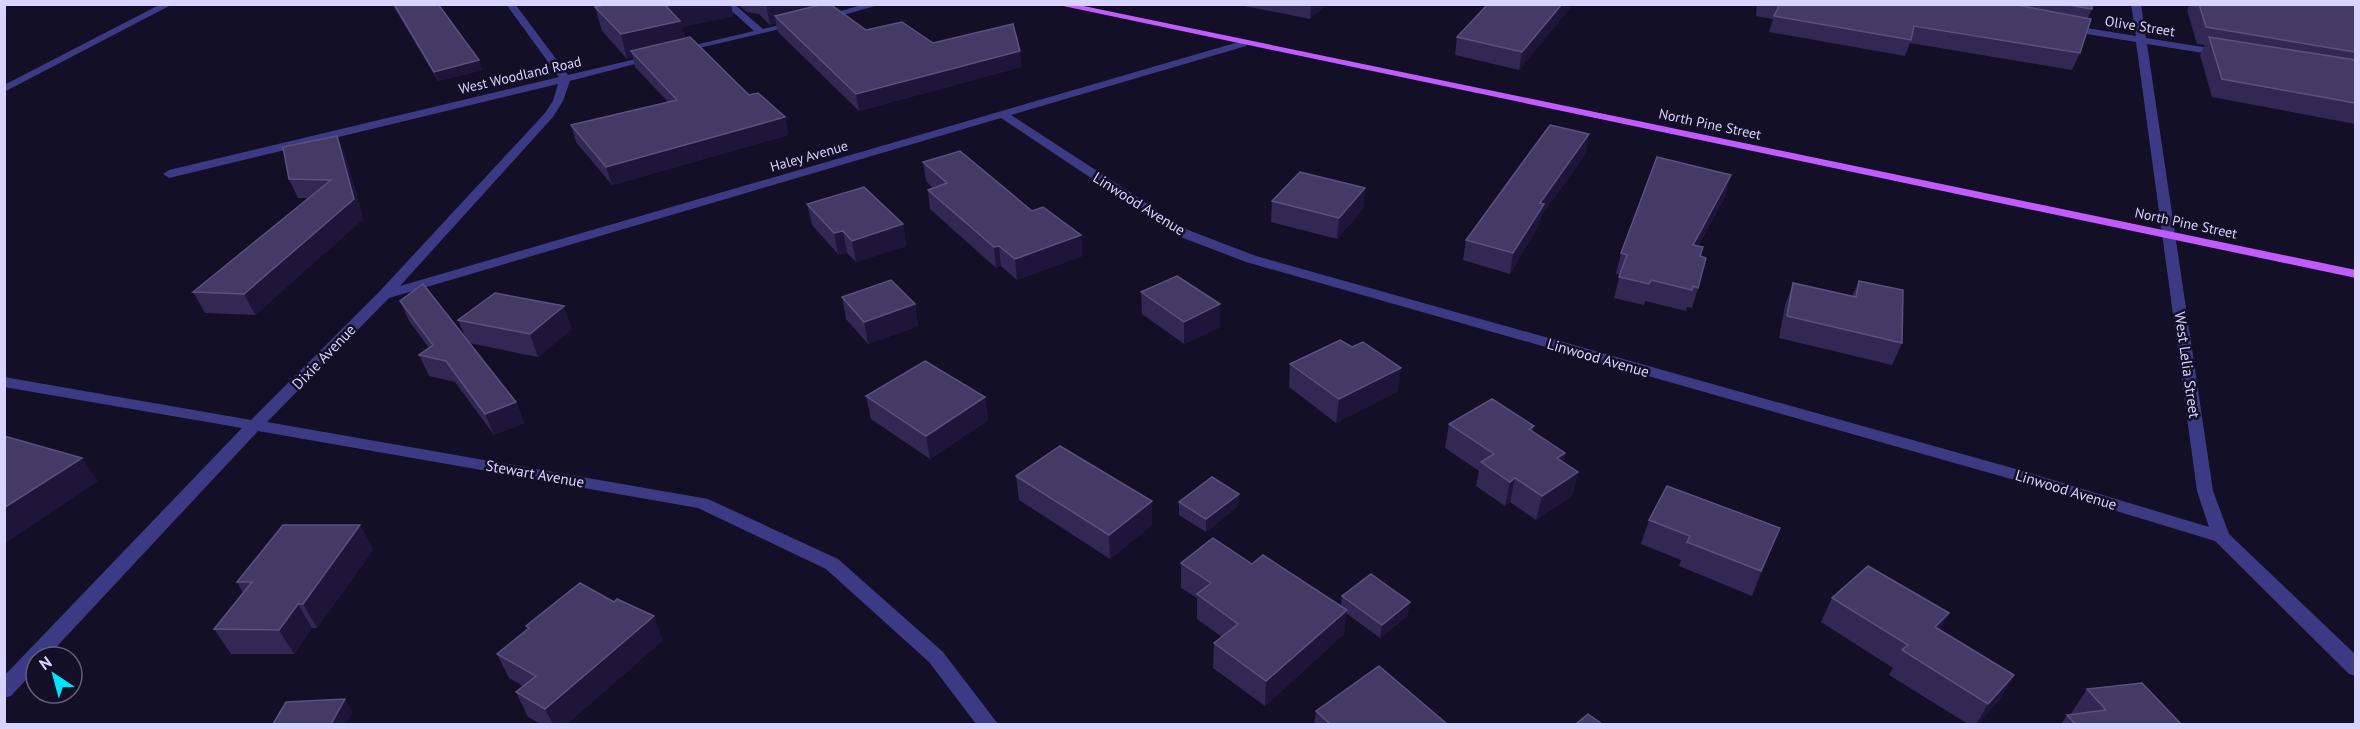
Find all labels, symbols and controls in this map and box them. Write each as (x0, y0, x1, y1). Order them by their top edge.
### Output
street label: Olive Street (2104, 12, 2177, 40)
street label: West Woodland Road (457, 52, 583, 98)
street label: North Pine Street (1657, 104, 1763, 144)
street label: Haley Avenue (768, 136, 850, 176)
street label: Linwood Avenue (1090, 168, 1189, 240)
street label: North Pine Street (2133, 203, 2239, 243)
street label: West Lelia Street (2171, 310, 2204, 419)
street label: Dixie Avenue (288, 320, 360, 393)
street label: Linwood Avenue (1545, 334, 1651, 381)
street label: Stewart Avenue (484, 455, 586, 492)
street label: Linwood Avenue (2013, 465, 2119, 514)
north arrow (24, 645, 84, 705)
text: N (35, 652, 55, 674)

